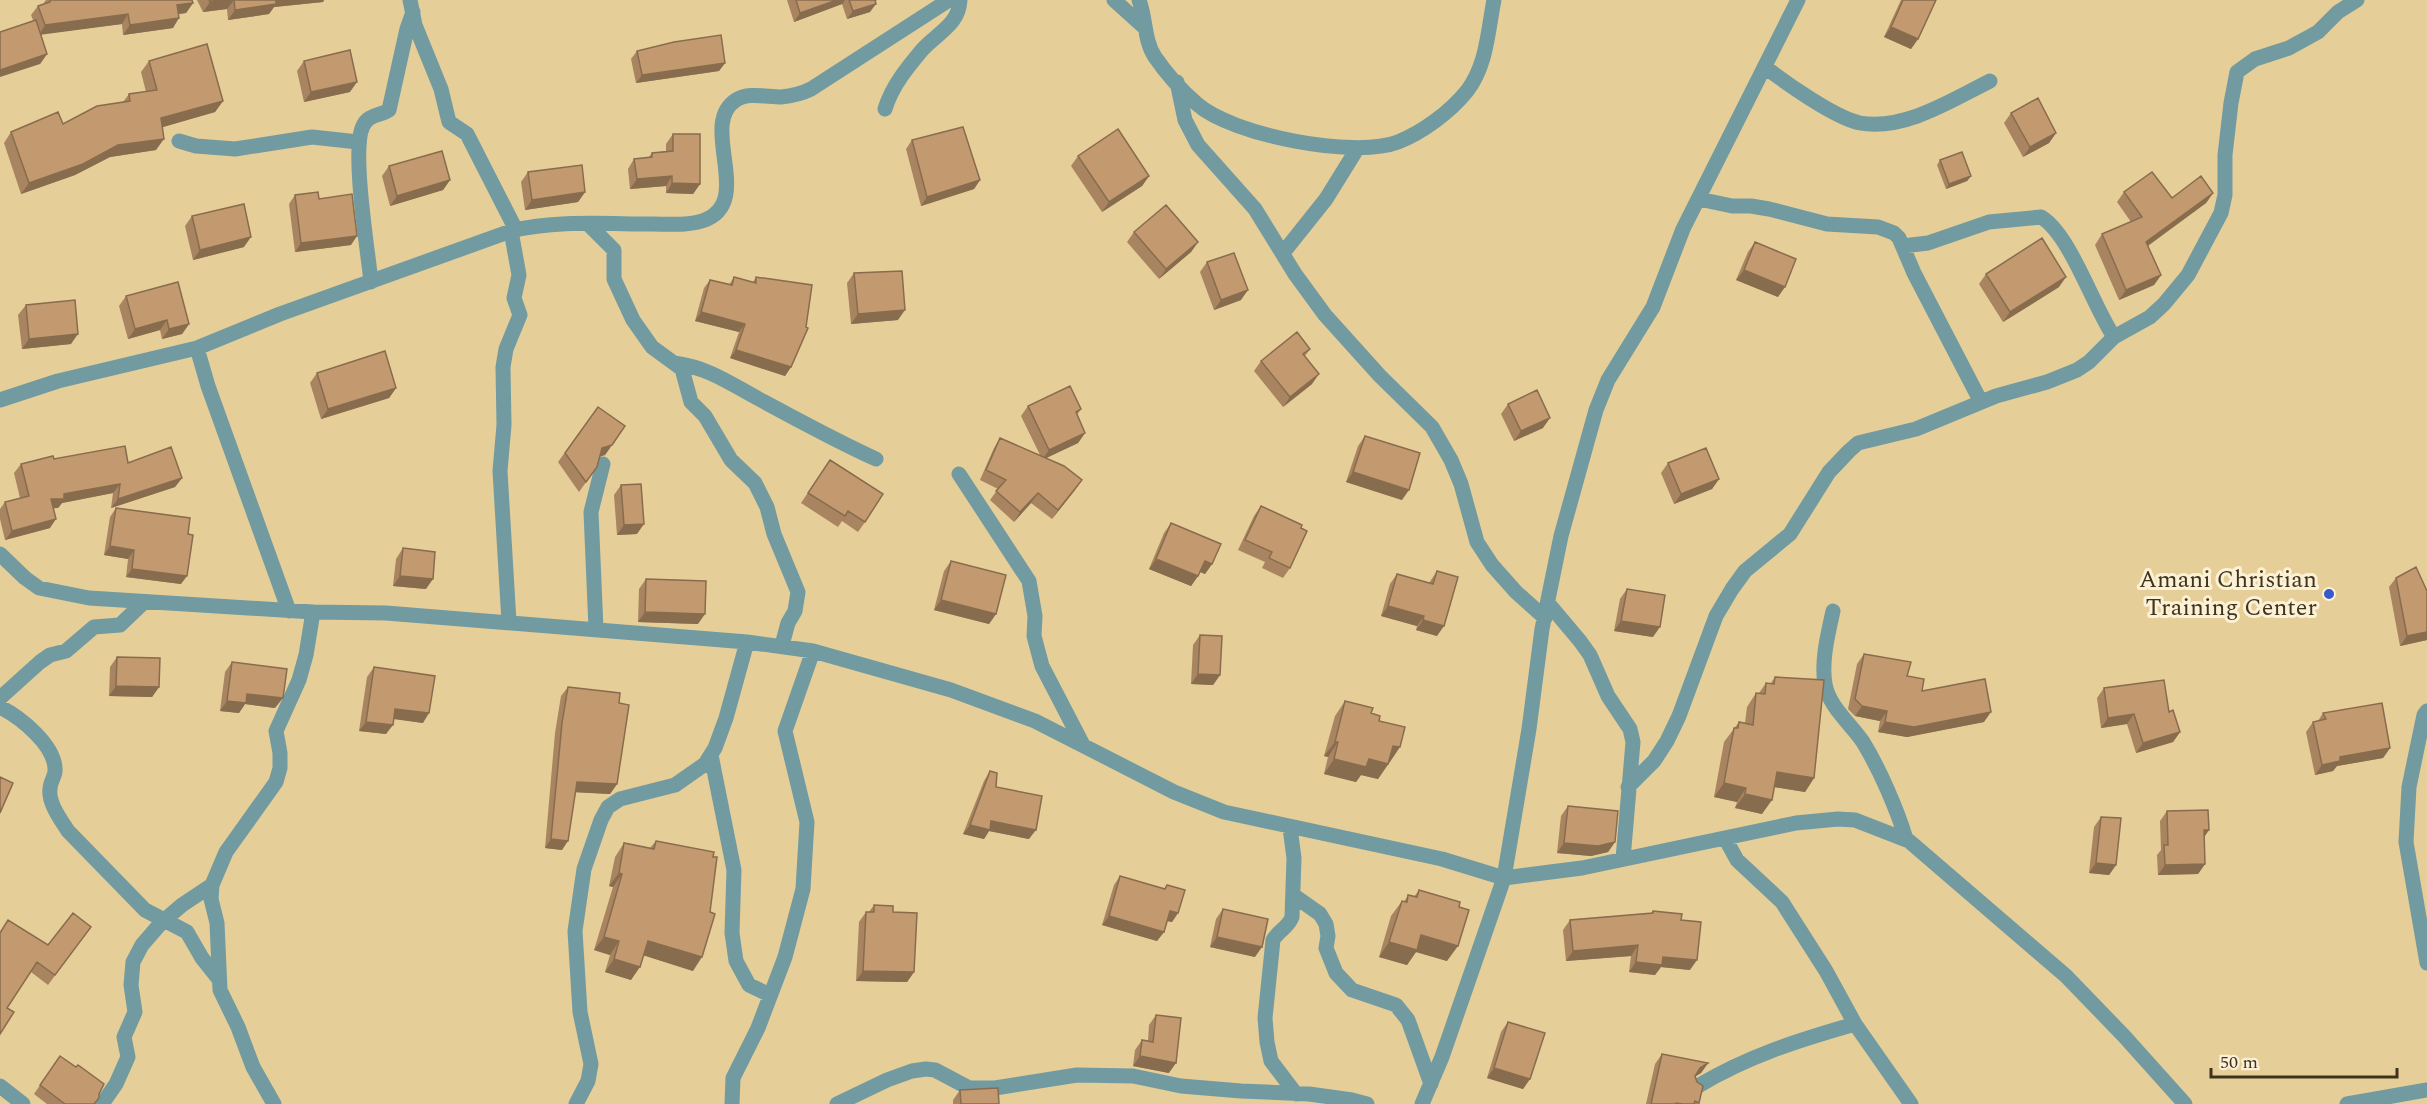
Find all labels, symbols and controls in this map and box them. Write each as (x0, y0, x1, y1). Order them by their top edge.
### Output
place label: Amani Christian Training Center (2139, 562, 2317, 626)
marker: Amani Christian Training Center (2322, 587, 2336, 601)
scale bar (2211, 1041, 2397, 1079)
text: 50 m (2220, 1049, 2258, 1076)

